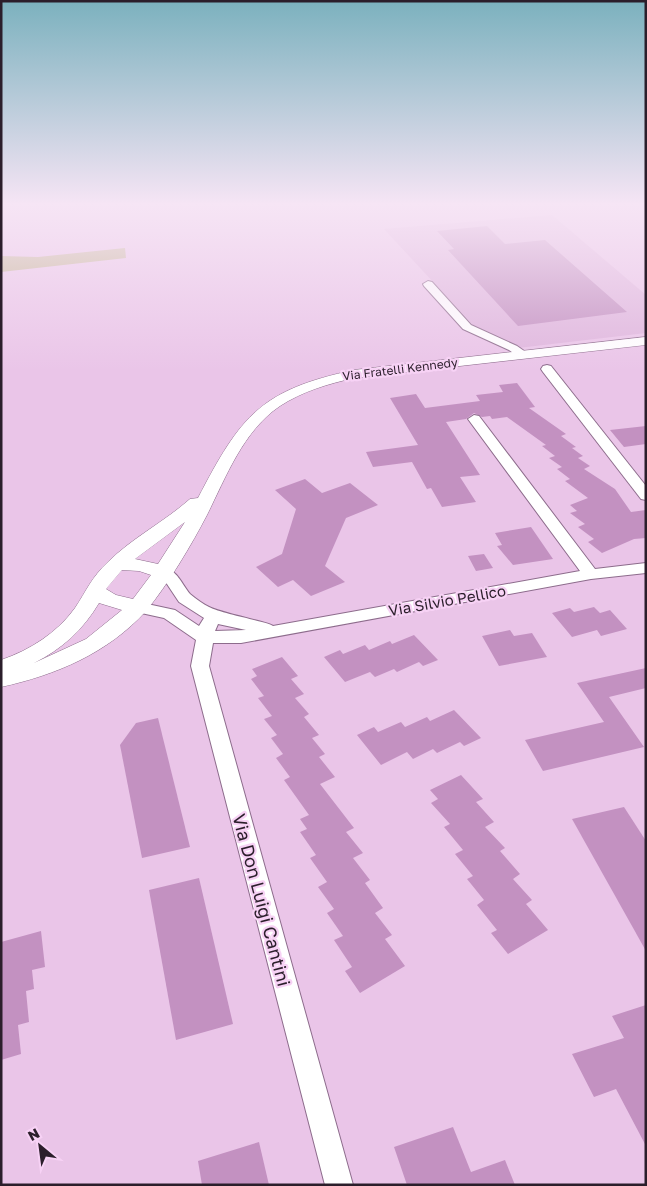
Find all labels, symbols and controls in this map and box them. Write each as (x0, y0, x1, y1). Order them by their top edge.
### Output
street label: Via Fratelli Kennedy (342, 354, 459, 384)
street label: Via Silvio Pellico (387, 581, 507, 619)
street label: Via Don Luigi Cantini (228, 811, 296, 989)
north arrow (15, 1121, 65, 1171)
text: N (25, 1124, 42, 1144)

